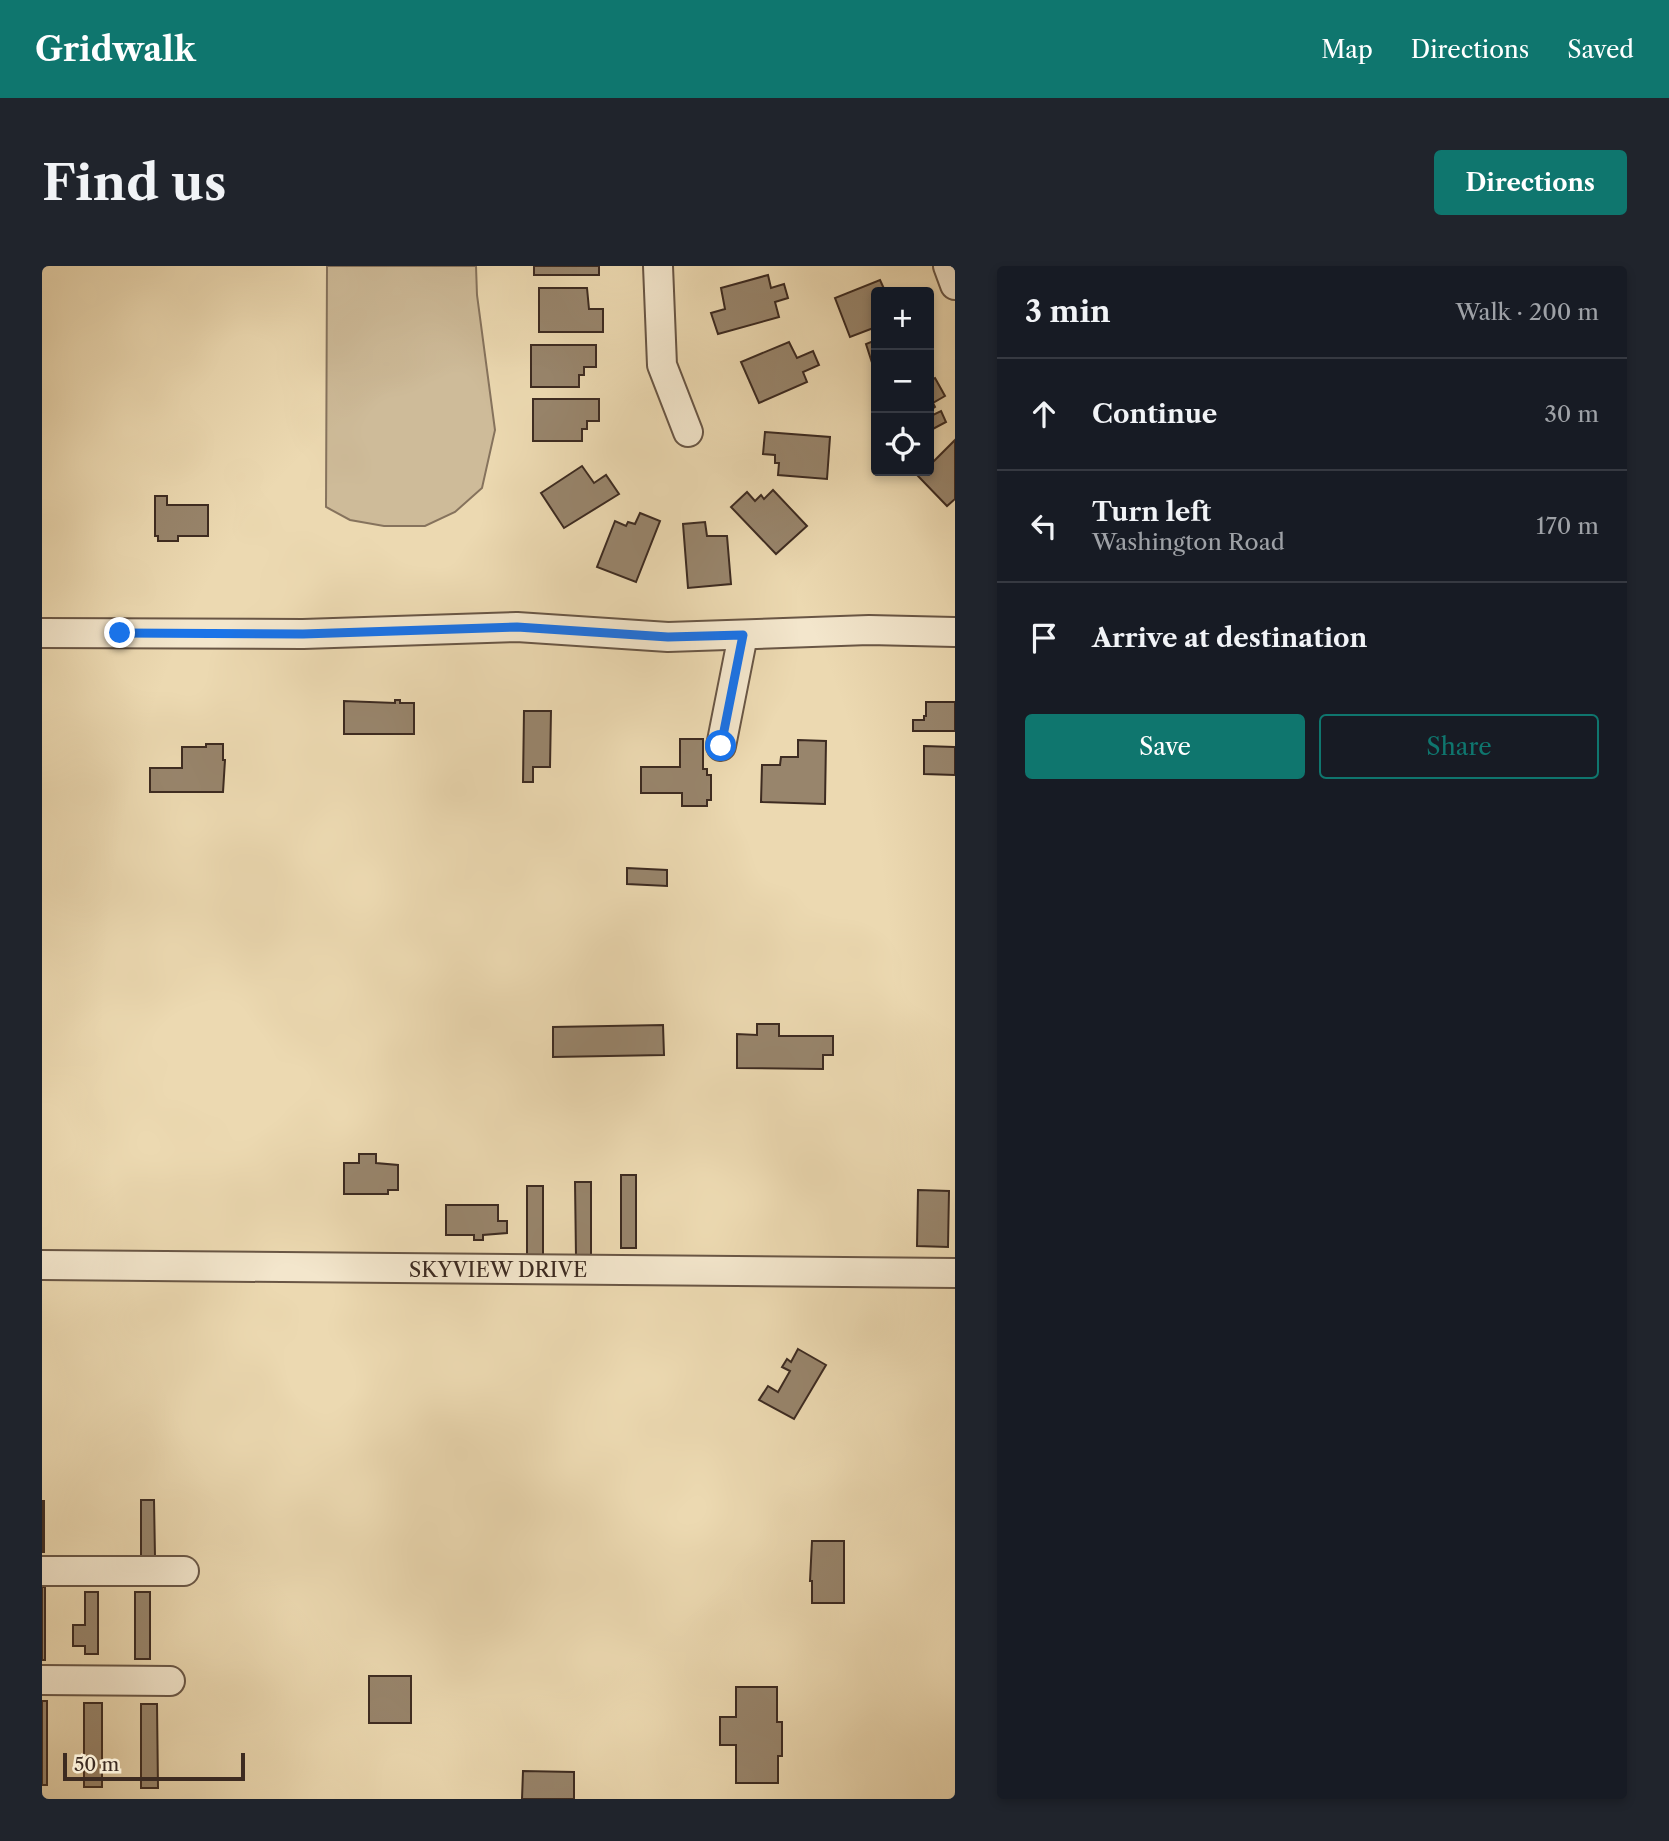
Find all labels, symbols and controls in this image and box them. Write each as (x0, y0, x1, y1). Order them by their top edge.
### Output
text: Gridwalk (35, 29, 196, 70)
text: Map (1321, 35, 1373, 64)
text: Directions (1411, 35, 1529, 64)
text: Saved (1567, 35, 1634, 64)
button: Directions (1434, 150, 1627, 215)
text: Find us (42, 152, 226, 213)
map controls (871, 287, 934, 476)
button: + (871, 287, 934, 350)
text: 3 min (1025, 293, 1111, 330)
text: Walk · 200 m (1455, 298, 1599, 326)
button: − (871, 350, 934, 413)
icon: ahead (1025, 395, 1063, 433)
text: Continue (1092, 398, 1217, 430)
text: 30 m (1544, 400, 1599, 428)
button: locate (871, 413, 934, 476)
text: Turn left (1092, 496, 1211, 528)
icon: left (1025, 507, 1063, 545)
text: 170 m (1536, 512, 1599, 540)
text: Washington Road (1092, 528, 1285, 556)
route end (104, 617, 135, 648)
icon: arrive (1025, 619, 1063, 657)
text: Arrive at destination (1092, 622, 1367, 654)
button: Save (1025, 714, 1305, 779)
button: Share (1319, 714, 1599, 779)
route start (705, 730, 736, 761)
street label: SKYVIEW DRIVE (409, 1257, 587, 1282)
scale bar (63, 1750, 245, 1782)
text: 50 m (74, 1753, 119, 1776)

